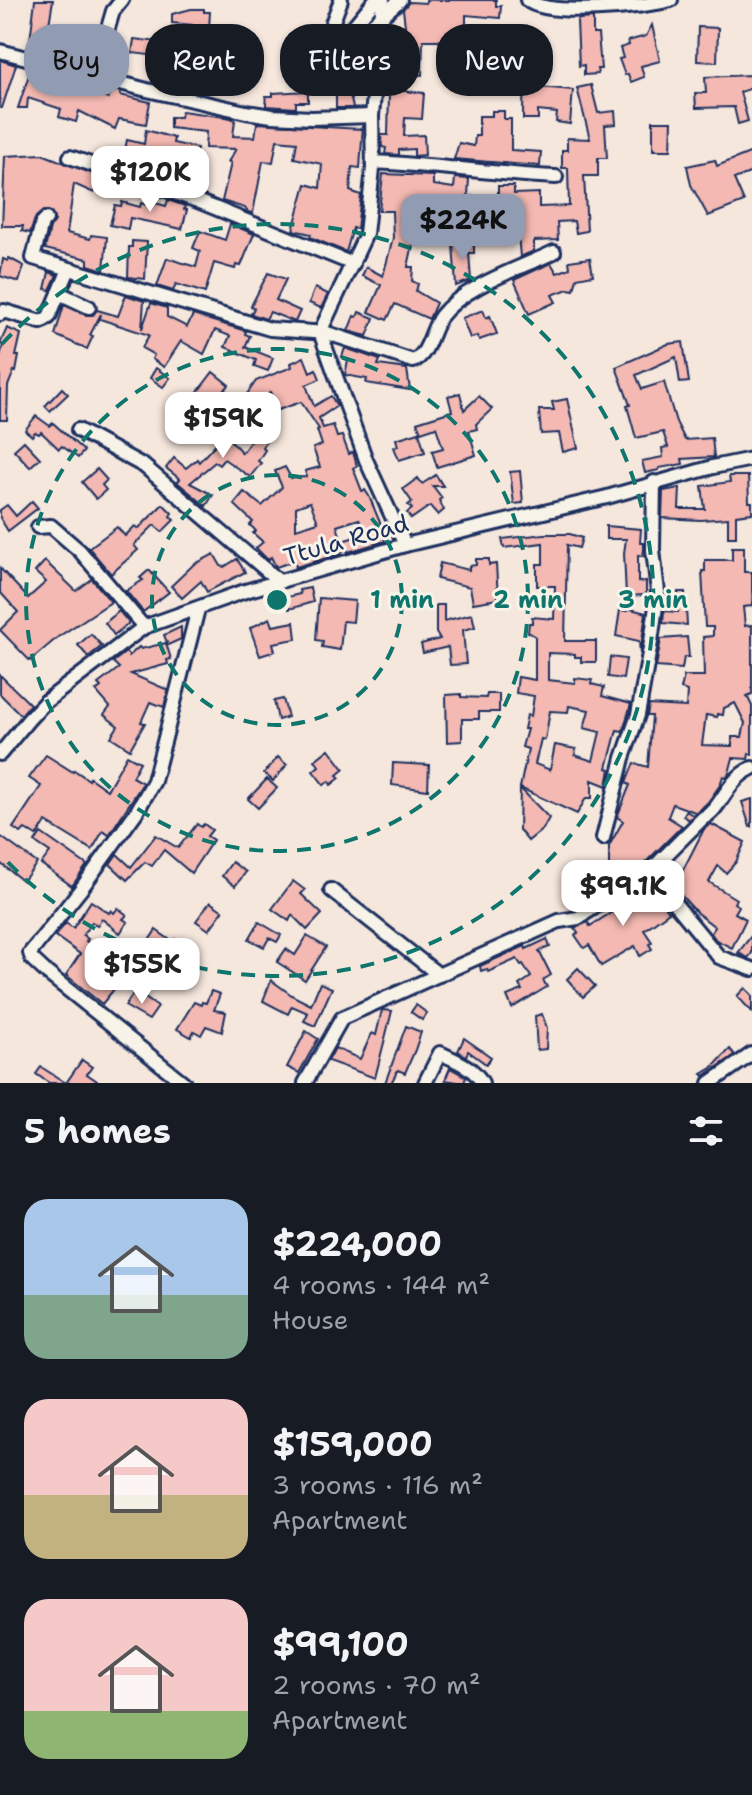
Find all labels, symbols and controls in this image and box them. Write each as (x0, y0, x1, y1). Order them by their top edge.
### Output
chip: Buy (24, 24, 129, 96)
chip: Rent (145, 24, 264, 96)
chip: Filters (280, 24, 420, 96)
chip: New (436, 24, 553, 96)
pin: $120K (94, 146, 206, 214)
text: $120K (109, 154, 191, 189)
pin: $224K (407, 194, 519, 262)
text: $224K (419, 202, 507, 237)
pin: $159K (167, 392, 279, 460)
text: $159K (183, 400, 263, 435)
street label: Ttula Road (280, 507, 412, 573)
text: 1 min (370, 584, 434, 616)
text: 2 min (493, 584, 563, 616)
text: 3 min (618, 584, 688, 616)
centre of rings (263, 586, 291, 614)
pin: $99.1K (558, 860, 688, 928)
text: $99.1K (579, 868, 667, 903)
pin: $155K (86, 938, 198, 1006)
text: $155K (103, 946, 181, 981)
text: 5 homes (24, 1108, 171, 1154)
icon: filters (684, 1109, 728, 1153)
text: $224,000 (272, 1221, 442, 1267)
icon: home (88, 1231, 184, 1327)
text: 4 rooms · 144 m² (272, 1267, 490, 1302)
text: House (272, 1302, 348, 1337)
text: $159,000 (272, 1421, 433, 1467)
icon: home (88, 1431, 184, 1527)
text: 3 rooms · 116 m² (272, 1467, 483, 1502)
text: Apartment (272, 1502, 408, 1537)
text: $99,100 (272, 1621, 409, 1667)
icon: home (88, 1631, 184, 1727)
text: 2 rooms · 70 m² (272, 1667, 481, 1702)
text: Apartment (272, 1702, 408, 1737)

